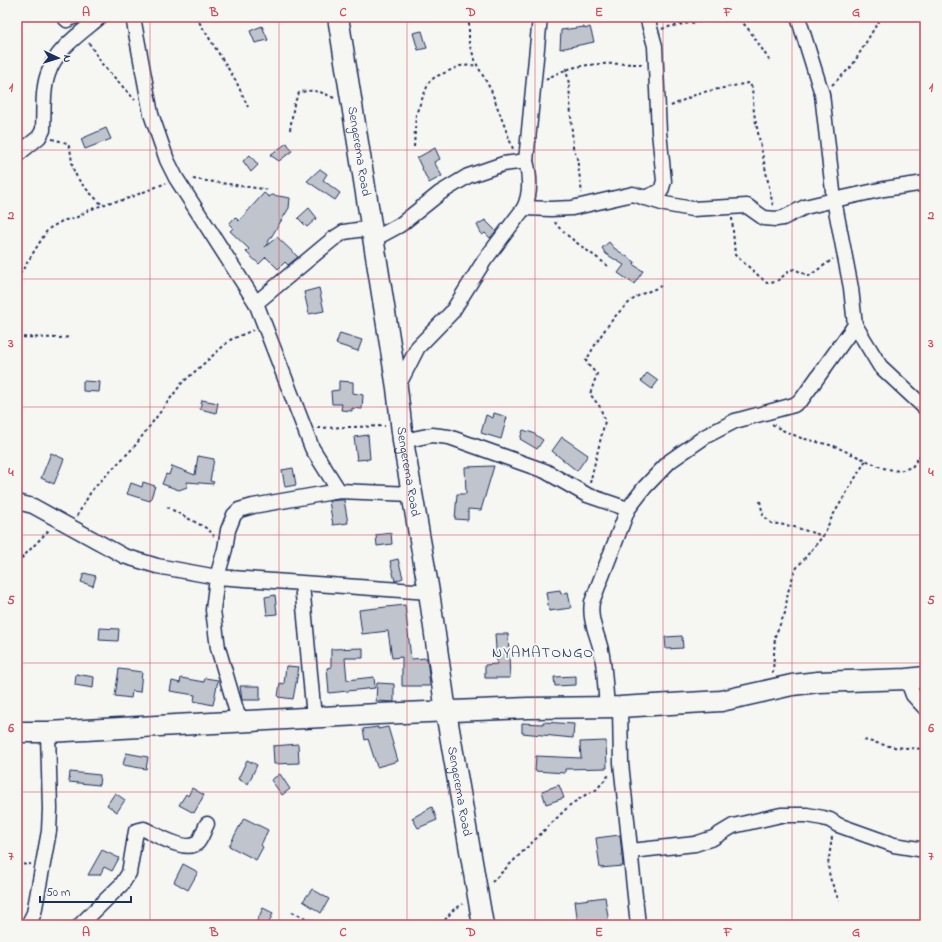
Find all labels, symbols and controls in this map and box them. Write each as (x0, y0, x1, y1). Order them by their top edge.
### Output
text: A (82, 3, 90, 22)
text: B (209, 3, 219, 22)
text: C (339, 3, 347, 22)
text: D (465, 3, 476, 22)
text: E (595, 3, 603, 22)
text: F (723, 3, 733, 22)
text: G (852, 3, 860, 22)
north arrow (38, 38, 78, 78)
text: N (59, 54, 75, 63)
text: 1 (9, 78, 14, 97)
text: 1 (929, 78, 934, 97)
street label: Sengerema Road (343, 105, 376, 198)
text: 2 (7, 206, 15, 225)
text: 2 (927, 206, 935, 225)
text: 3 (7, 334, 14, 353)
text: 3 (927, 334, 934, 353)
street label: Sengerema Road (392, 426, 425, 519)
text: 4 (7, 463, 14, 482)
text: 4 (927, 463, 934, 482)
text: 5 (7, 591, 15, 610)
text: 5 (927, 591, 935, 610)
district label: NYAMATONGO (492, 642, 594, 664)
text: 6 (7, 719, 14, 738)
text: 6 (927, 719, 934, 738)
street label: Sengerema Road (443, 745, 477, 838)
text: 7 (8, 847, 14, 866)
text: 7 (928, 847, 934, 866)
scale bar (40, 878, 131, 904)
text: 50 m (46, 884, 70, 902)
text: A (82, 923, 90, 942)
text: B (209, 923, 219, 942)
text: C (339, 923, 347, 942)
text: D (465, 923, 476, 942)
text: E (595, 923, 603, 942)
text: F (723, 923, 733, 942)
text: G (852, 923, 860, 942)

